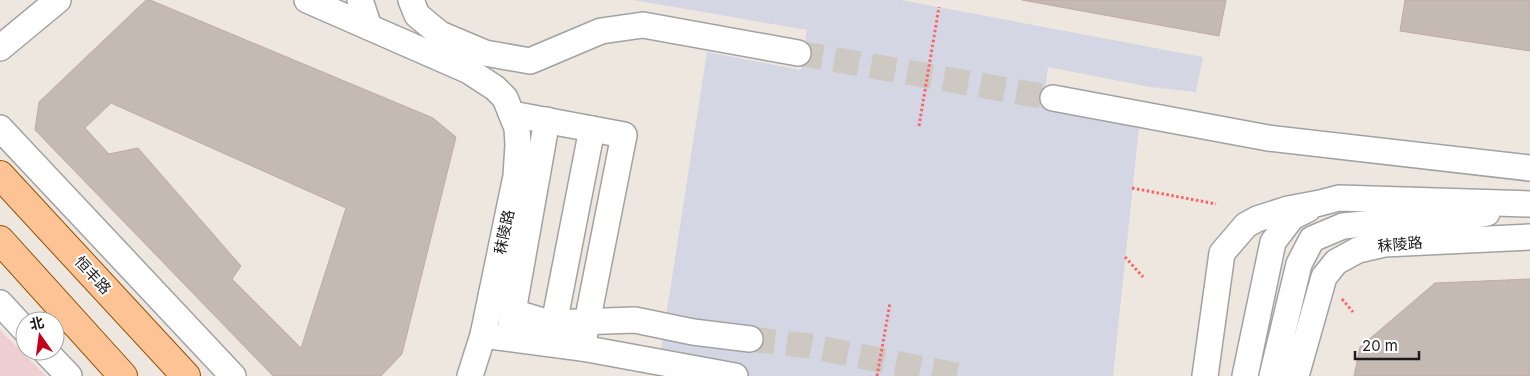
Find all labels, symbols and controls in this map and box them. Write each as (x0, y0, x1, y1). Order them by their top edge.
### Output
street label: 秣陵路 (490, 208, 518, 256)
street label: 秣陵路 (1377, 233, 1423, 255)
street label: 恒丰路 (71, 252, 115, 298)
north arrow (15, 311, 65, 361)
text: 北 (28, 313, 46, 333)
scale bar (1355, 328, 1419, 360)
text: 20 m (1362, 336, 1398, 355)

